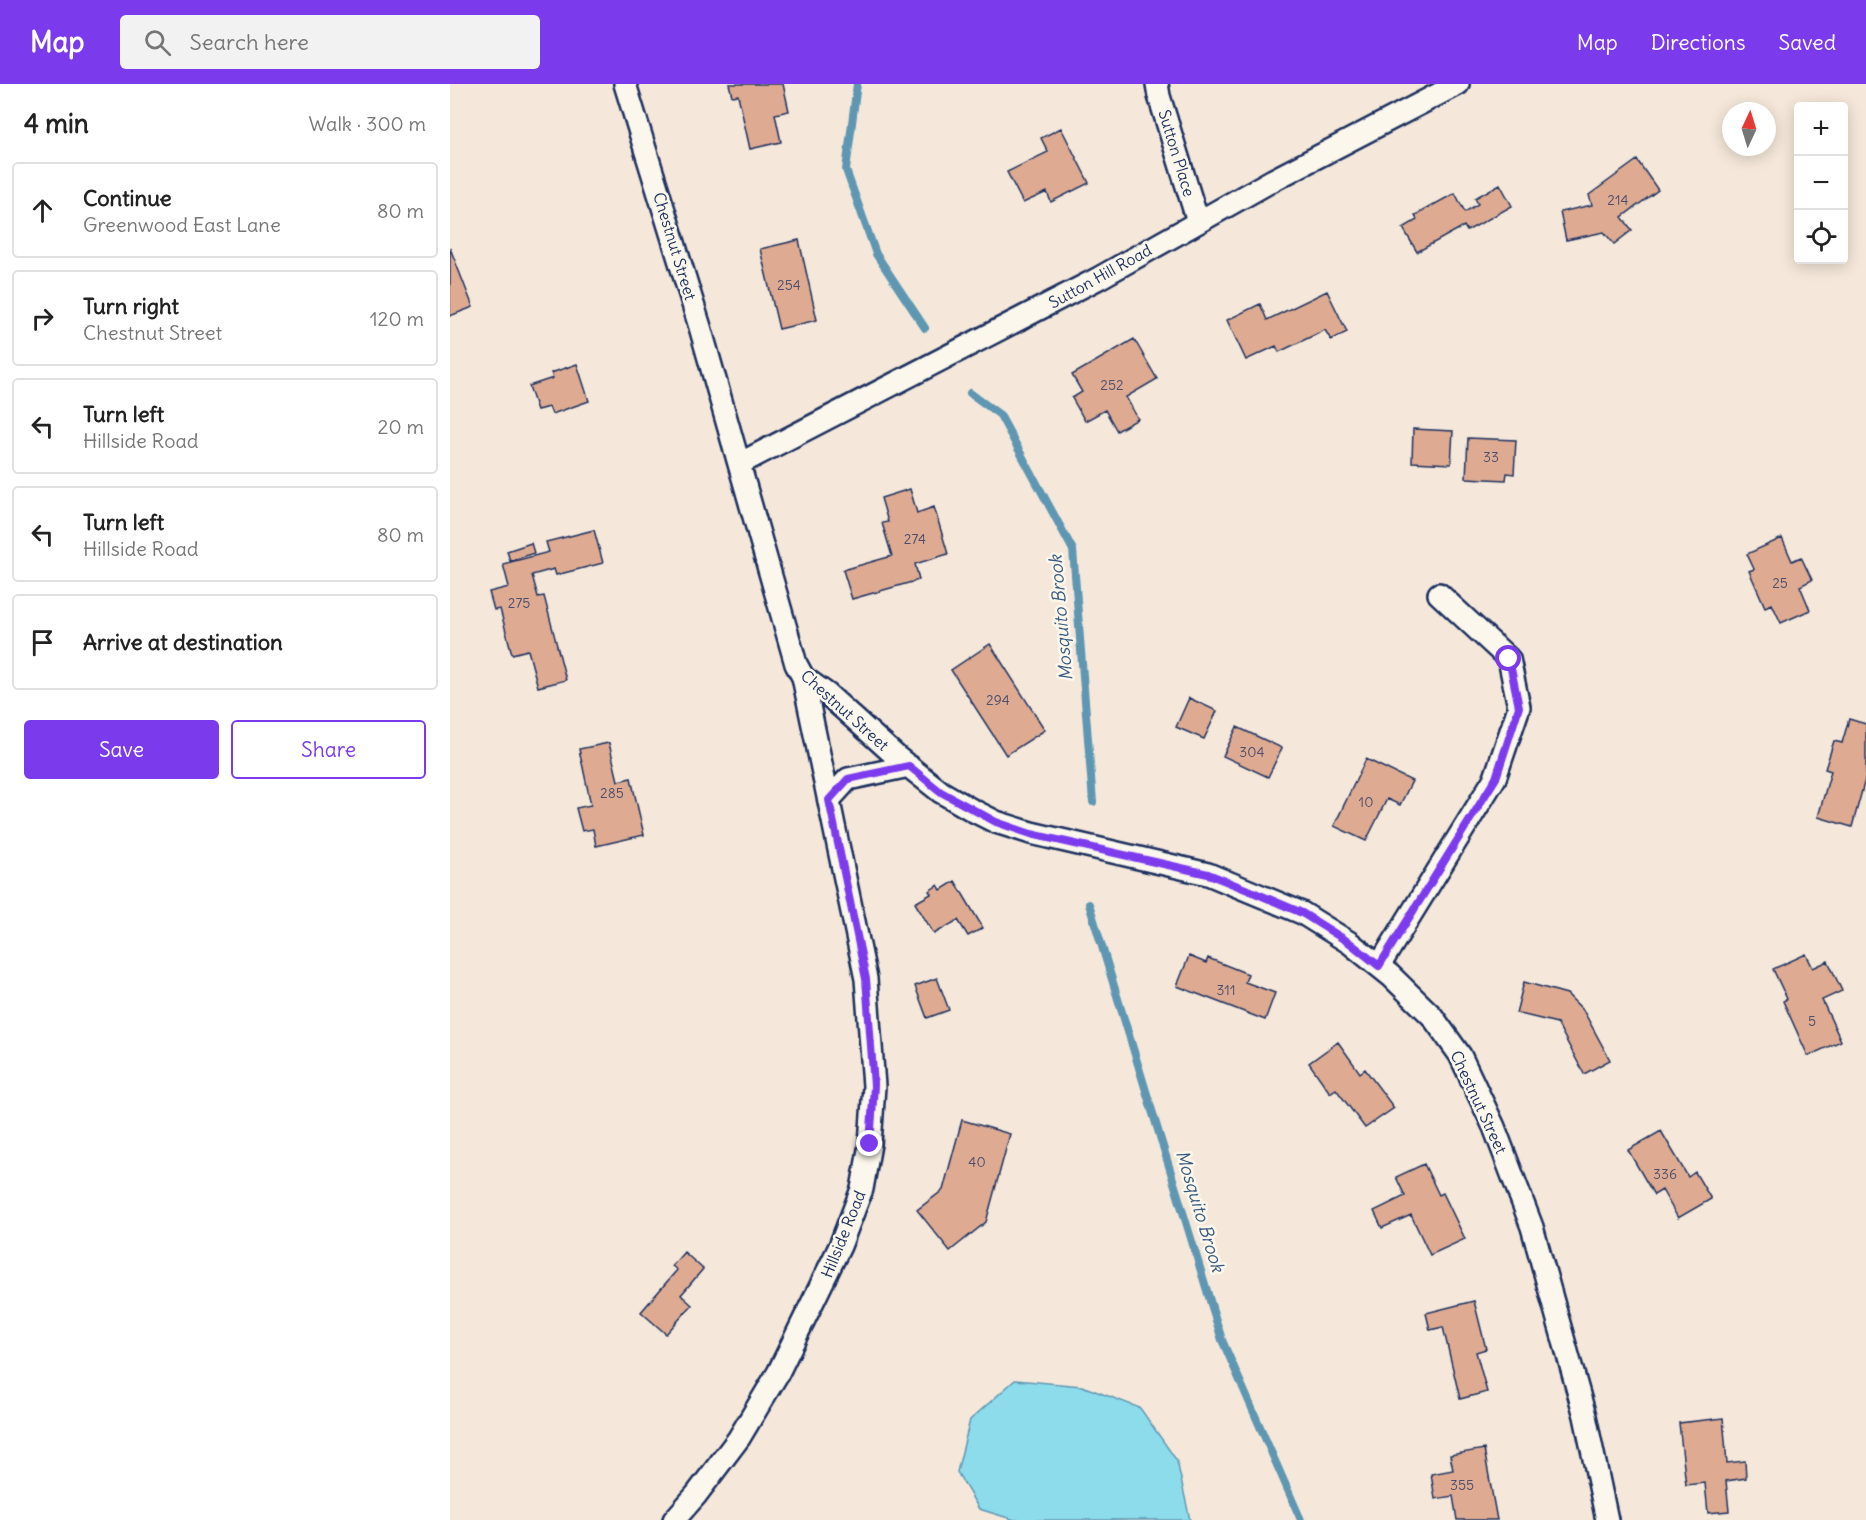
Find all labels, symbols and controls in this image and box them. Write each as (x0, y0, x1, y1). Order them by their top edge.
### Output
search box (120, 15, 540, 69)
text: Map (30, 24, 84, 60)
icon: search (141, 26, 174, 59)
text: Search here (189, 28, 309, 56)
text: Map (1577, 29, 1618, 56)
text: Directions (1651, 29, 1745, 56)
text: Saved (1778, 29, 1836, 56)
north arrow (1722, 102, 1776, 156)
map controls (1794, 102, 1848, 264)
button: + (1794, 102, 1848, 156)
text: 4 min (24, 107, 89, 140)
street label: Sutton Place (1154, 107, 1200, 199)
text: Walk · 300 m (308, 111, 426, 136)
button: − (1794, 156, 1848, 210)
text: Continue (83, 184, 172, 212)
street label: Chestnut Street (649, 190, 701, 303)
house number: 214 (1607, 191, 1629, 209)
icon: ahead (26, 194, 59, 227)
text: 80 m (377, 198, 424, 223)
button: locate (1794, 210, 1848, 264)
text: Greenwood East Lane (83, 212, 281, 237)
street label: Sutton Hill Road (1045, 239, 1155, 313)
house number: 254 (777, 276, 801, 294)
text: Turn right (83, 292, 179, 320)
icon: right (26, 302, 59, 335)
text: 120 m (370, 306, 424, 331)
text: Chestnut Street (83, 320, 222, 345)
house number: 252 (1100, 376, 1124, 394)
text: Turn left (83, 400, 164, 428)
icon: left (26, 410, 59, 443)
text: 20 m (378, 414, 424, 439)
text: Hillside Road (83, 428, 198, 453)
house number: 33 (1483, 448, 1499, 466)
text: Turn left (83, 508, 164, 536)
icon: left (26, 518, 59, 551)
text: 80 m (377, 522, 424, 547)
house number: 274 (904, 530, 926, 548)
text: Hillside Road (83, 536, 198, 561)
water label: Mosquito Brook (1043, 552, 1077, 682)
house number: 25 (1772, 574, 1788, 592)
house number: 275 (508, 594, 530, 612)
icon: arrive (26, 626, 59, 659)
text: Arrive at destination (83, 628, 283, 656)
route start (1495, 645, 1521, 671)
street label: Chestnut Street (797, 665, 894, 755)
house number: 294 (986, 691, 1010, 709)
button: Save (24, 720, 219, 779)
button: Share (231, 720, 426, 779)
house number: 304 (1239, 743, 1265, 761)
house number: 285 (600, 784, 624, 802)
house number: 10 (1359, 793, 1373, 811)
house number: 311 (1217, 981, 1235, 999)
house number: 5 (1808, 1012, 1816, 1030)
street label: Chestnut Street (1446, 1047, 1512, 1157)
route end (856, 1130, 882, 1156)
water label: Mosquito Brook (1171, 1147, 1230, 1276)
house number: 40 (968, 1153, 986, 1171)
house number: 336 (1653, 1165, 1677, 1183)
street label: Hillside Road (816, 1187, 870, 1281)
house number: 355 (1450, 1476, 1474, 1494)

